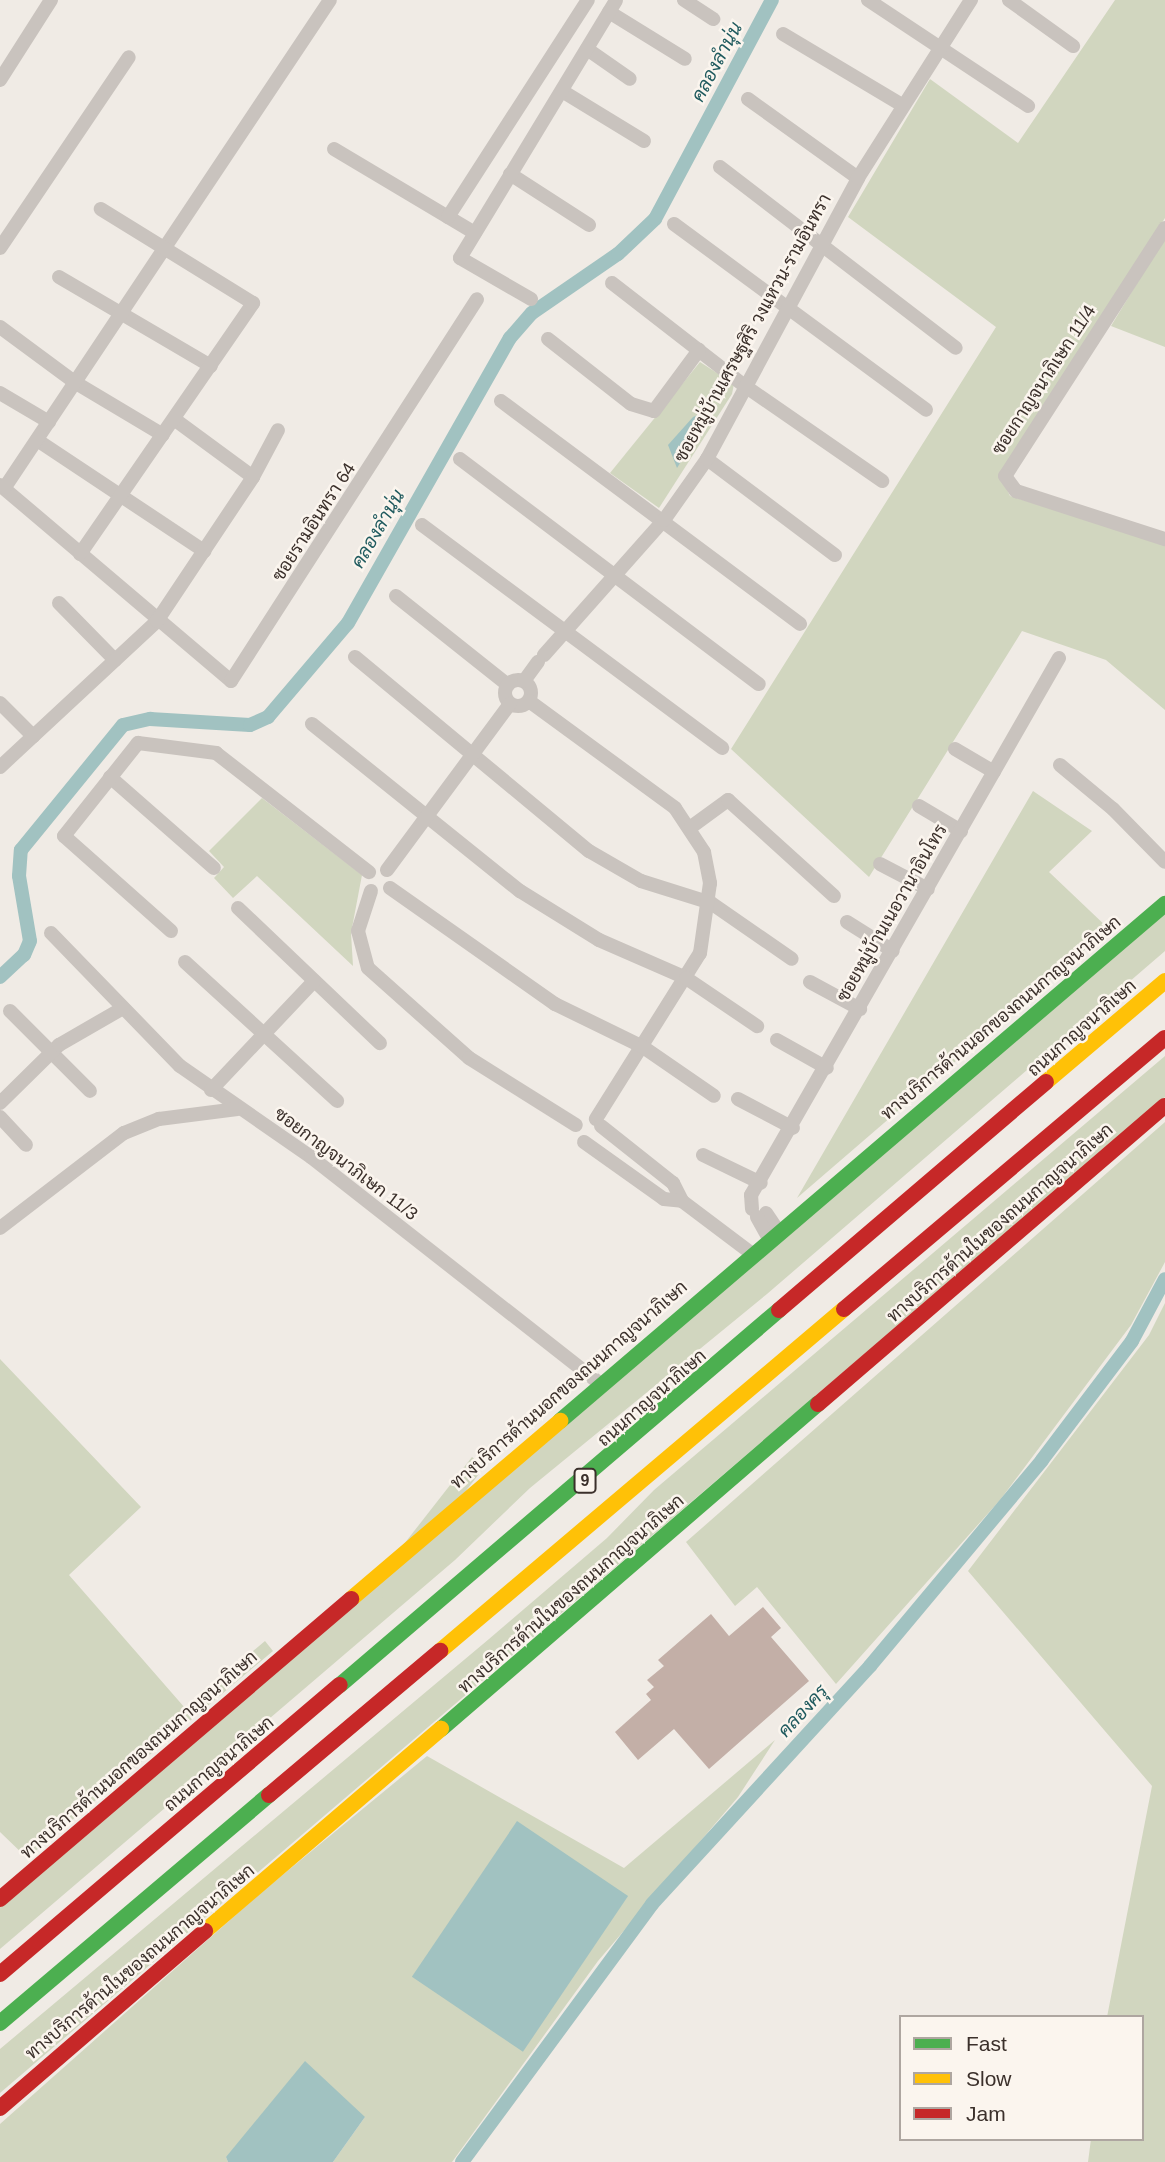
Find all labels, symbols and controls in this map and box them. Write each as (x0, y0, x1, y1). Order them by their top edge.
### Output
water label: คลองลำนุ่น (687, 18, 747, 106)
street label: ซอยหมู่บ้านเศรษฐศิริ วงแหวน-รามอินทรา (670, 190, 836, 466)
street label: ซอยกาญจนาภิเษก 11/4 (988, 301, 1100, 459)
street label: ซอยรามอินทรา 64 (268, 459, 360, 585)
water label: คลองลำนุ่น (346, 486, 410, 572)
street label: ซอยหมู่บ้านเนอวานาอินโทร (832, 820, 952, 1006)
street label: ทางบริการด้านนอกของถนนกาญจนาภิเษก (877, 911, 1125, 1125)
street label: ถนนกาญจนาภิเษก (1023, 975, 1141, 1081)
street label: ซอยกาญจนาภิเษก 11/3 (270, 1103, 422, 1225)
street label: ทางบริการด้านในของถนนกาญจนาภิเษก (883, 1119, 1117, 1327)
street label: ทางบริการด้านนอกของถนนกาญจนาภิเษก (446, 1276, 692, 1494)
street label: ถนนกาญจนาภิเษก (593, 1345, 711, 1451)
road number: 9 (573, 1469, 597, 1494)
street label: ทางบริการด้านในของถนนกาญจนาภิเษก (454, 1490, 688, 1698)
street label: ทางบริการด้านนอกของถนนกาญจนาภิเษก (16, 1646, 262, 1864)
water label: คลองครุ (773, 1680, 833, 1742)
street label: ถนนกาญจนาภิเษก (160, 1712, 278, 1816)
street label: ทางบริการด้านในของถนนกาญจนาภิเษก (21, 1860, 259, 2064)
legend (899, 2015, 1144, 2141)
text: Fast (966, 2032, 1007, 2055)
text: Slow (966, 2067, 1012, 2090)
text: Jam (966, 2102, 1006, 2125)

